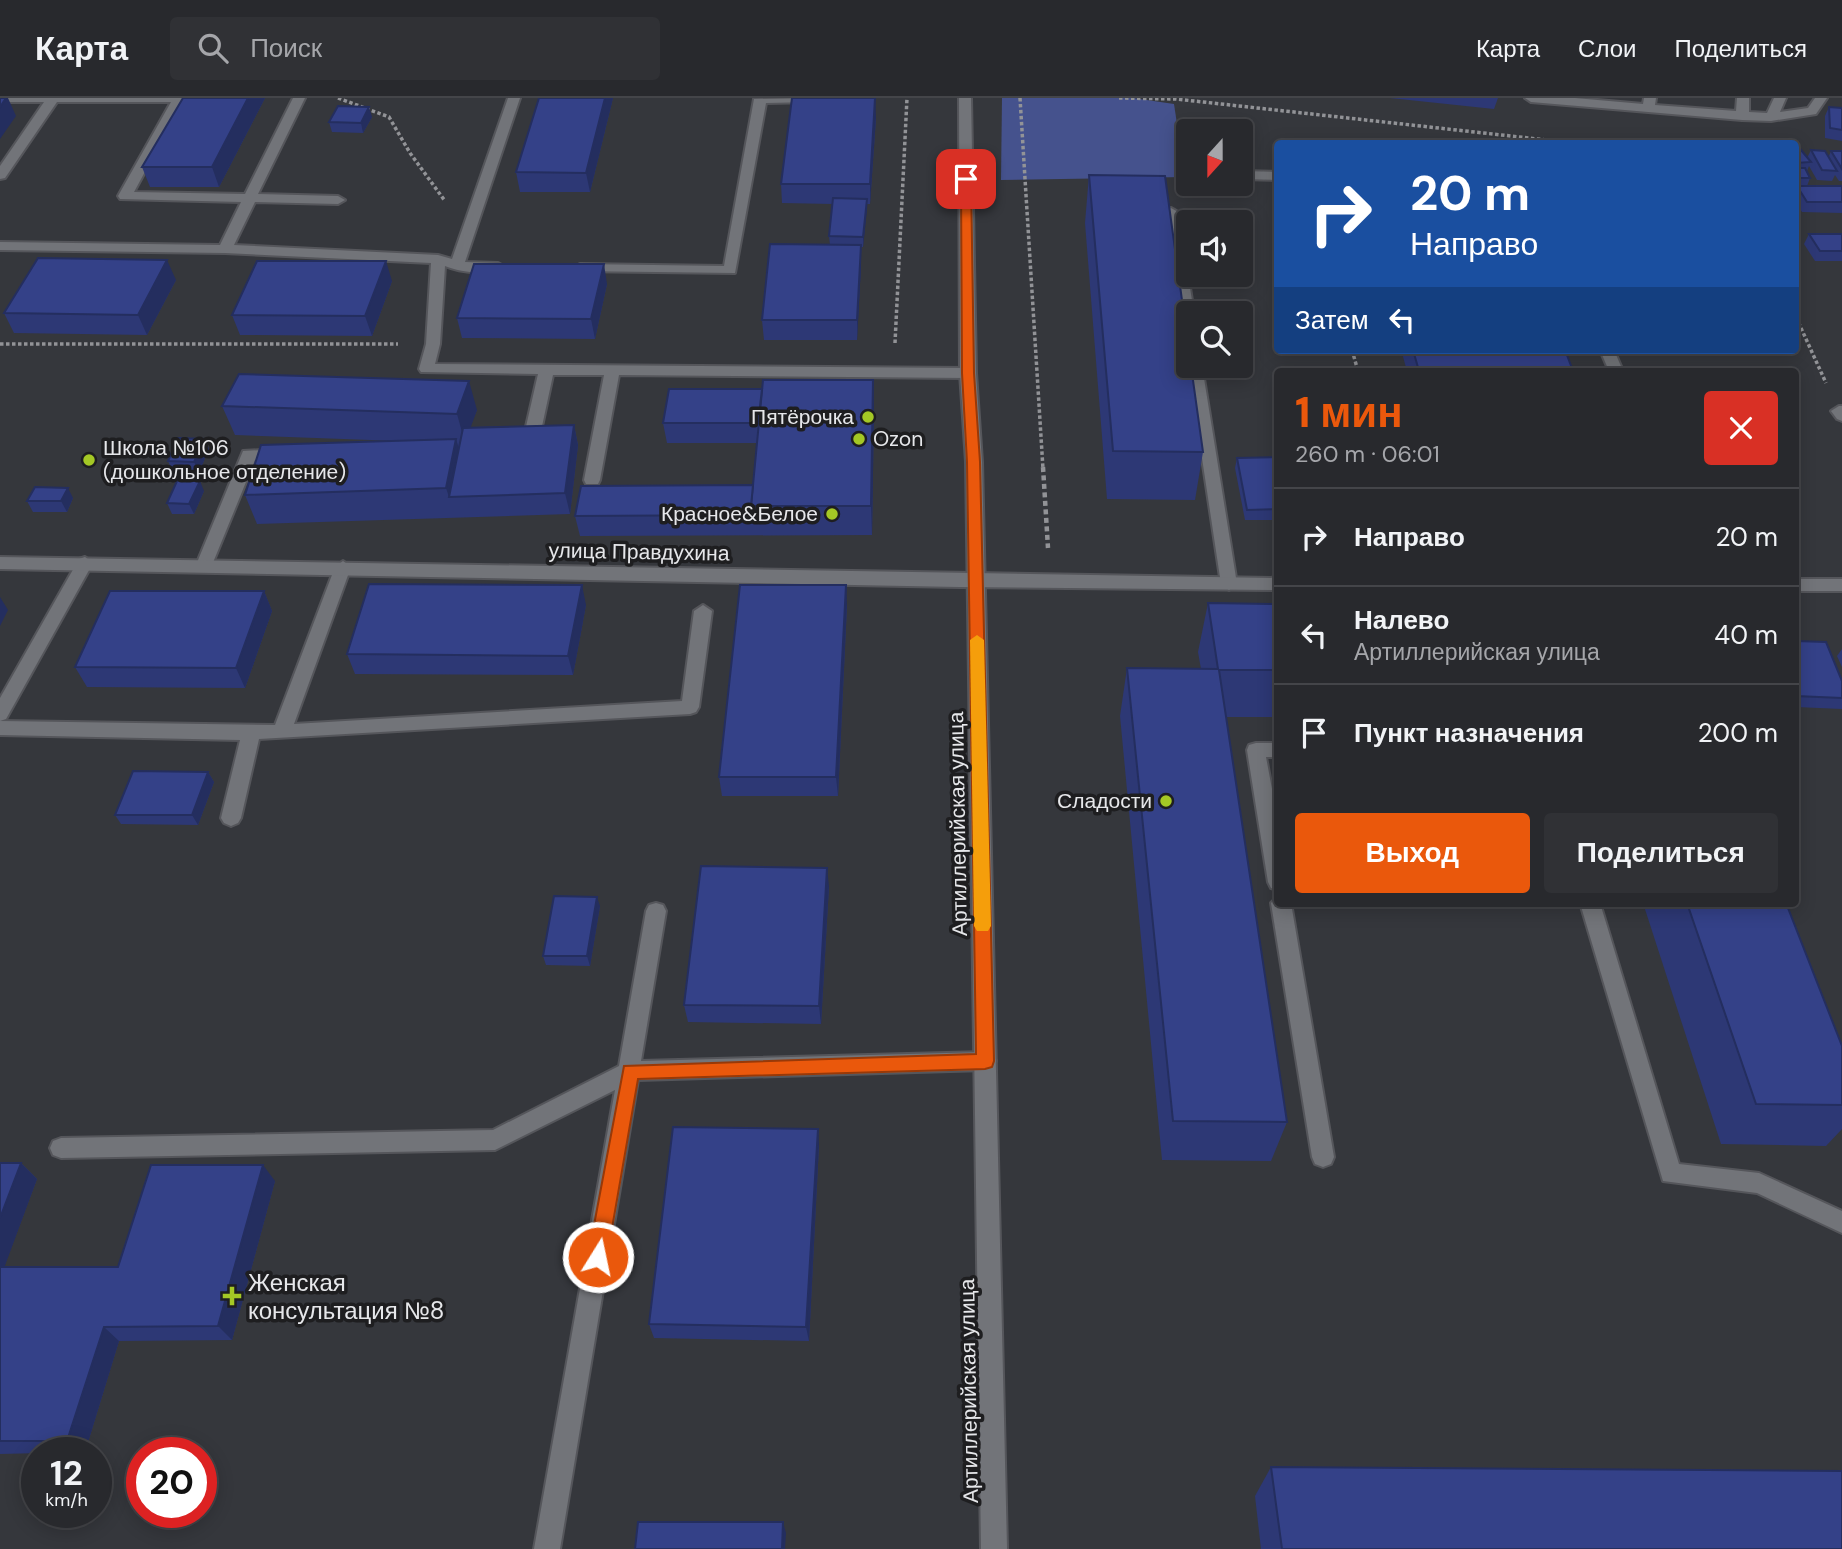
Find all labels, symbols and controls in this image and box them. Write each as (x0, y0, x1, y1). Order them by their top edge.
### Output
search box (170, 17, 660, 80)
text: Карта (35, 27, 128, 70)
icon: search (194, 29, 232, 67)
text: Поиск (250, 31, 322, 65)
text: Карта (1476, 33, 1540, 64)
text: Слои (1578, 33, 1636, 64)
text: Поделиться (1674, 33, 1807, 64)
north arrow (1176, 119, 1253, 196)
map controls (1176, 119, 1253, 378)
pin (936, 149, 996, 209)
icon: arrive (947, 160, 985, 198)
text: 20 m (1410, 161, 1530, 225)
icon: right (1295, 168, 1386, 259)
button: sound (1176, 210, 1253, 287)
text: Направо (1410, 223, 1538, 265)
button: search (1176, 301, 1253, 378)
icon: left (1383, 301, 1421, 339)
text: Затем (1295, 303, 1369, 337)
text: 1 мин (1295, 385, 1403, 440)
button: close (1704, 391, 1778, 465)
place label: Пятёрочка (751, 403, 854, 431)
marker: Пятёрочка (860, 409, 876, 425)
place label: Ozon (873, 425, 923, 453)
marker: Ozon (851, 431, 867, 447)
place label: Школа №106 (дошкольное отделение) (103, 434, 346, 486)
text: 260 m · 06:01 (1295, 439, 1440, 469)
marker: Школа №106 (дошкольное отделение) (81, 452, 97, 468)
place label: Красное&Белое (661, 500, 818, 528)
marker: Красное&Белое (824, 506, 840, 522)
icon: right (1295, 518, 1333, 556)
text: Направо (1354, 520, 1465, 554)
text: 20 m (1715, 520, 1778, 554)
street label: улица Правдухина (548, 536, 730, 568)
text: Налево (1354, 603, 1449, 637)
icon: left (1295, 616, 1333, 654)
text: 40 m (1714, 618, 1778, 652)
text: Артиллерийская улица (1354, 637, 1600, 667)
street label: Артиллерийская улица (942, 711, 974, 936)
icon: arrive (1295, 714, 1333, 752)
text: Пункт назначения (1354, 716, 1584, 750)
text: 200 m (1698, 716, 1778, 750)
place label: Сладости (1057, 787, 1152, 815)
marker: Сладости (1158, 793, 1174, 809)
button: Выход (1295, 813, 1530, 893)
button: Поделиться (1544, 813, 1778, 893)
position arrow (561, 1220, 635, 1294)
place label: Женская консультация №8 (248, 1267, 444, 1326)
street label: Артиллерийская улица (953, 1278, 985, 1503)
marker: Женская консультация №8 (222, 1286, 242, 1306)
speed limit sign: 20 (126, 1437, 217, 1528)
text: 12 (50, 1450, 83, 1496)
text: km/h (45, 1488, 88, 1512)

